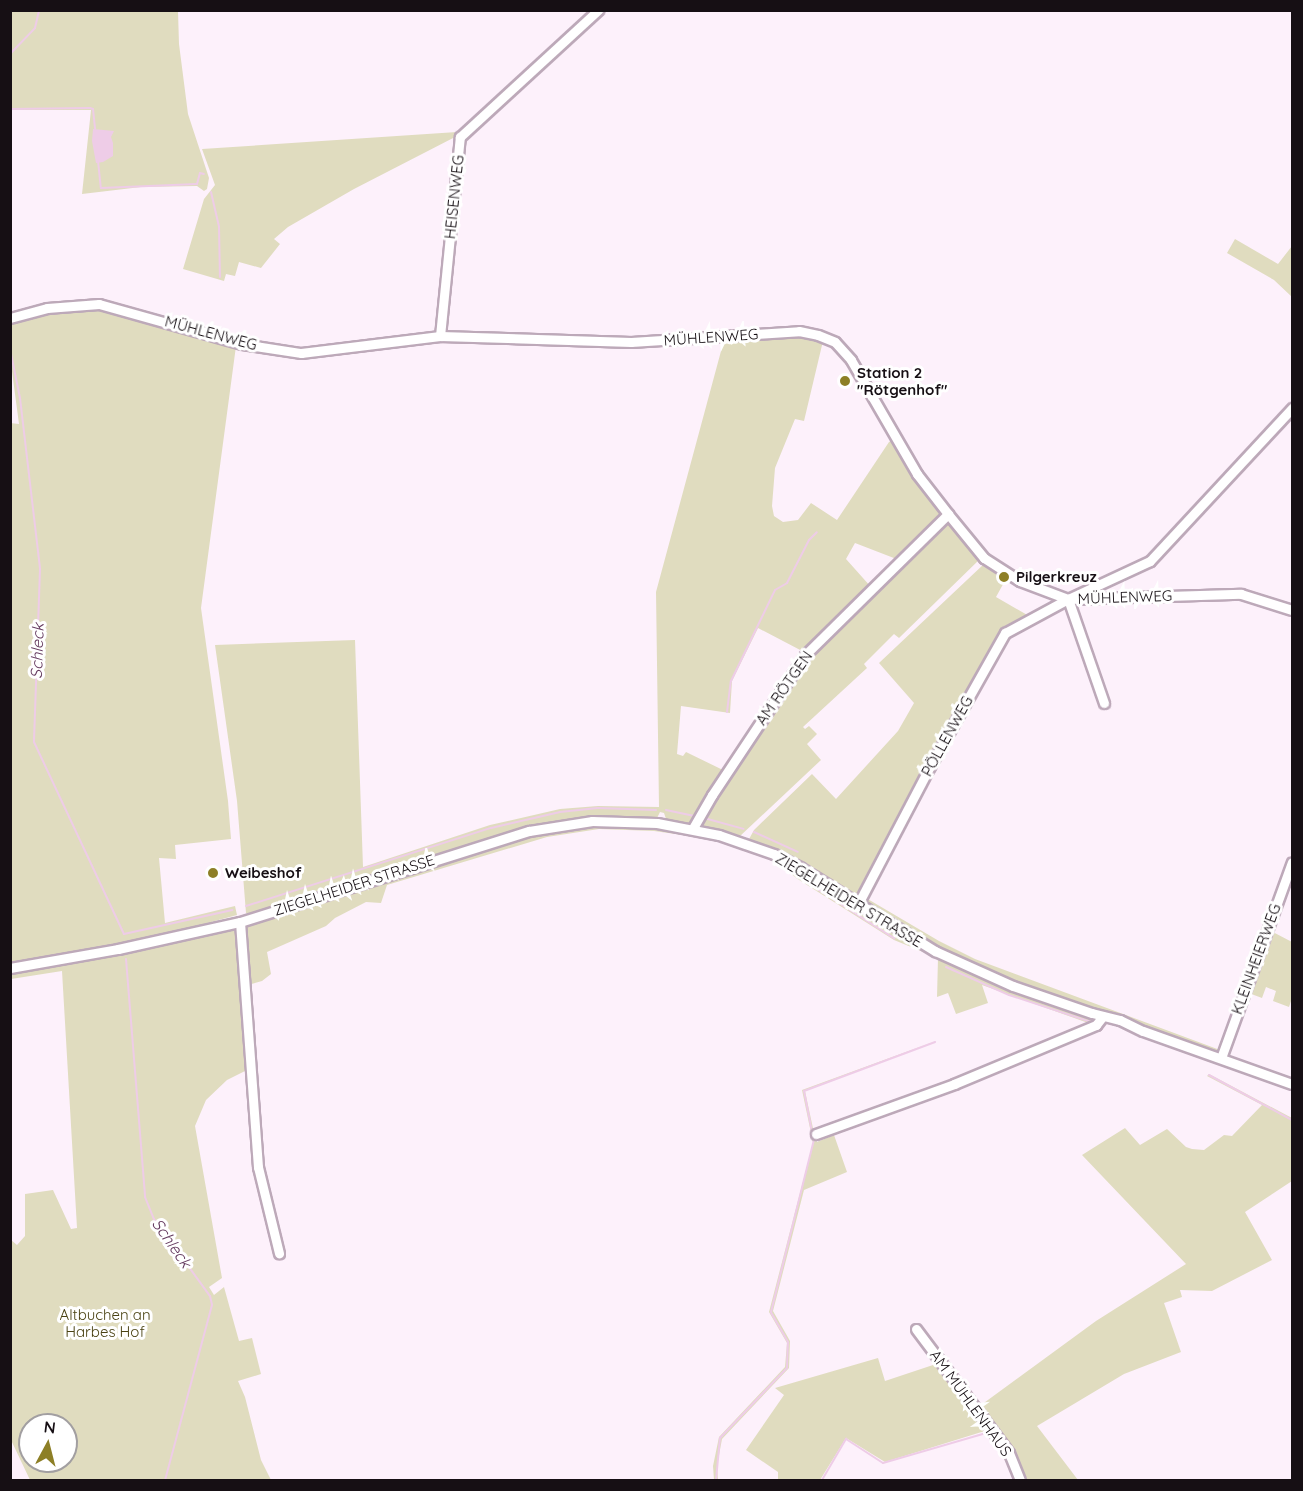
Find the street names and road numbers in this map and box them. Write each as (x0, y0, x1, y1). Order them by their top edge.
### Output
street label: HEISENWEG (441, 154, 467, 240)
street label: MÜHLENWEG (163, 312, 259, 354)
street label: MÜHLENWEG (663, 325, 759, 349)
street label: MÜHLENWEG (1077, 586, 1173, 608)
street label: AM RÖTGEN (752, 647, 816, 729)
street label: PÖLLENWEG (917, 693, 977, 779)
street label: ZIEGELHEIDER STRASSE (772, 849, 926, 951)
street label: ZIEGELHEIDER STRASSE (271, 850, 437, 920)
street label: KLEINHEIERWEG (1228, 901, 1284, 1017)
street label: AM MÜHLENHAUS (926, 1346, 1016, 1460)

